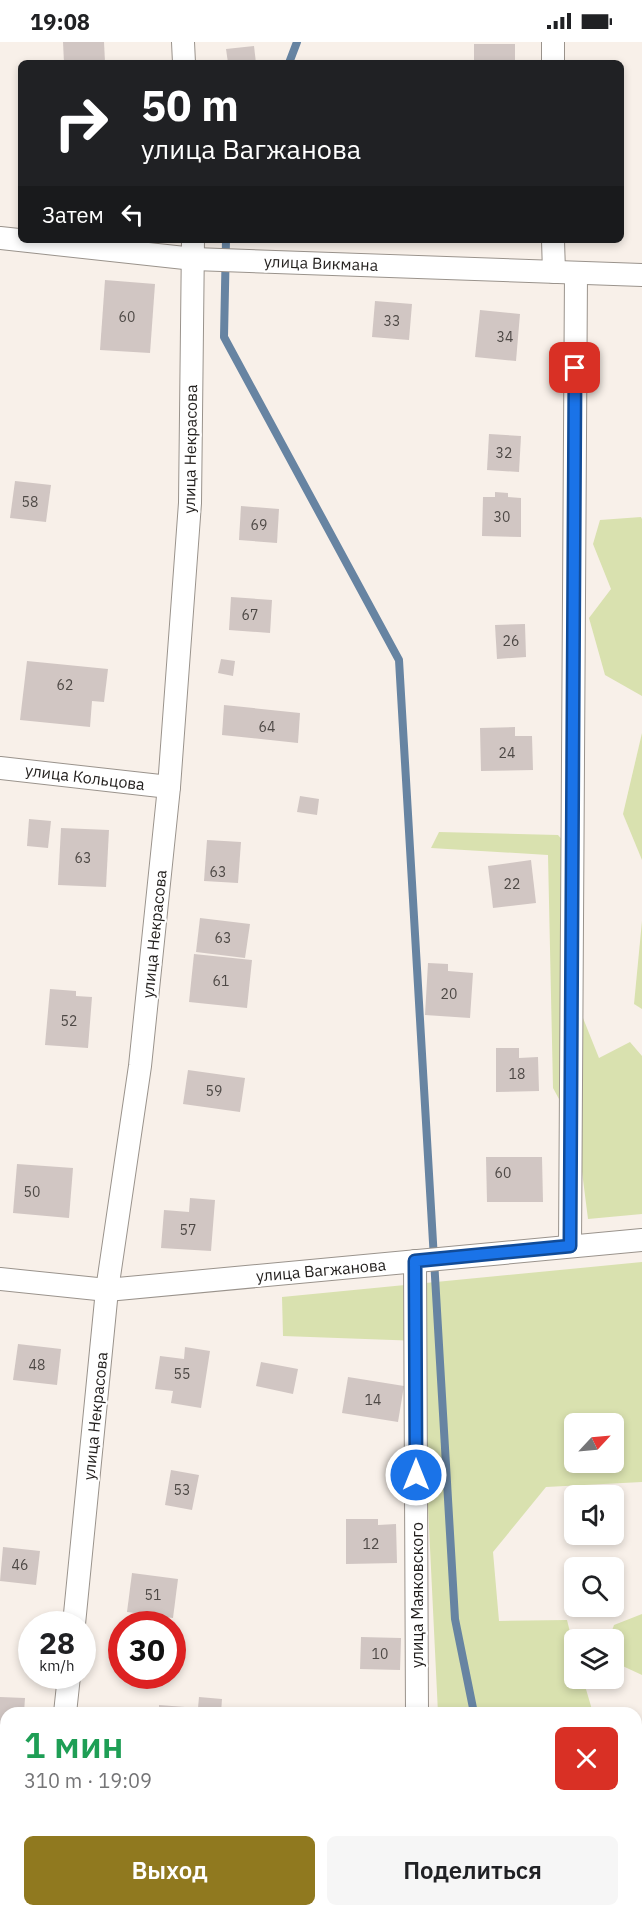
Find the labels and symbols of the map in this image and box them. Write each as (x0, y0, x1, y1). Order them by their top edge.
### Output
street label: улица Викмана (263, 251, 379, 275)
house number: 60 (119, 308, 135, 326)
house number: 33 (384, 312, 400, 330)
house number: 34 (497, 328, 513, 346)
pin (549, 342, 600, 393)
street label: улица Некрасова (179, 384, 201, 514)
house number: 32 (496, 444, 512, 462)
house number: 58 (22, 493, 38, 511)
house number: 30 (494, 508, 510, 526)
house number: 69 (251, 516, 267, 534)
house number: 67 (242, 606, 258, 624)
house number: 26 (503, 632, 519, 650)
house number: 62 (57, 676, 73, 694)
house number: 64 (259, 718, 275, 736)
house number: 24 (499, 744, 515, 762)
street label: улица Кольцова (24, 760, 146, 794)
house number: 63 (75, 849, 91, 867)
house number: 63 (210, 863, 226, 881)
street label: улица Некрасова (137, 868, 171, 999)
house number: 22 (504, 875, 520, 893)
house number: 63 (215, 929, 231, 947)
house number: 61 (213, 972, 229, 990)
house number: 20 (441, 985, 457, 1003)
house number: 52 (61, 1012, 77, 1030)
house number: 18 (509, 1065, 525, 1083)
house number: 59 (206, 1082, 222, 1100)
house number: 60 (495, 1164, 511, 1182)
house number: 50 (24, 1183, 40, 1201)
house number: 57 (180, 1221, 196, 1239)
street label: улица Вагжанова (255, 1254, 387, 1286)
street label: улица Некрасова (78, 1350, 112, 1481)
house number: 48 (29, 1356, 45, 1374)
house number: 55 (174, 1365, 190, 1383)
house number: 14 (365, 1391, 381, 1409)
north arrow (564, 1413, 624, 1473)
position arrow (384, 1443, 448, 1507)
house number: 53 (174, 1481, 190, 1499)
street label: улица Маяковского (407, 1522, 427, 1668)
house number: 12 (363, 1535, 379, 1553)
house number: 46 (12, 1556, 28, 1574)
house number: 51 (145, 1586, 161, 1604)
speed limit sign: 30 (108, 1611, 186, 1689)
house number: 10 (372, 1645, 388, 1663)

